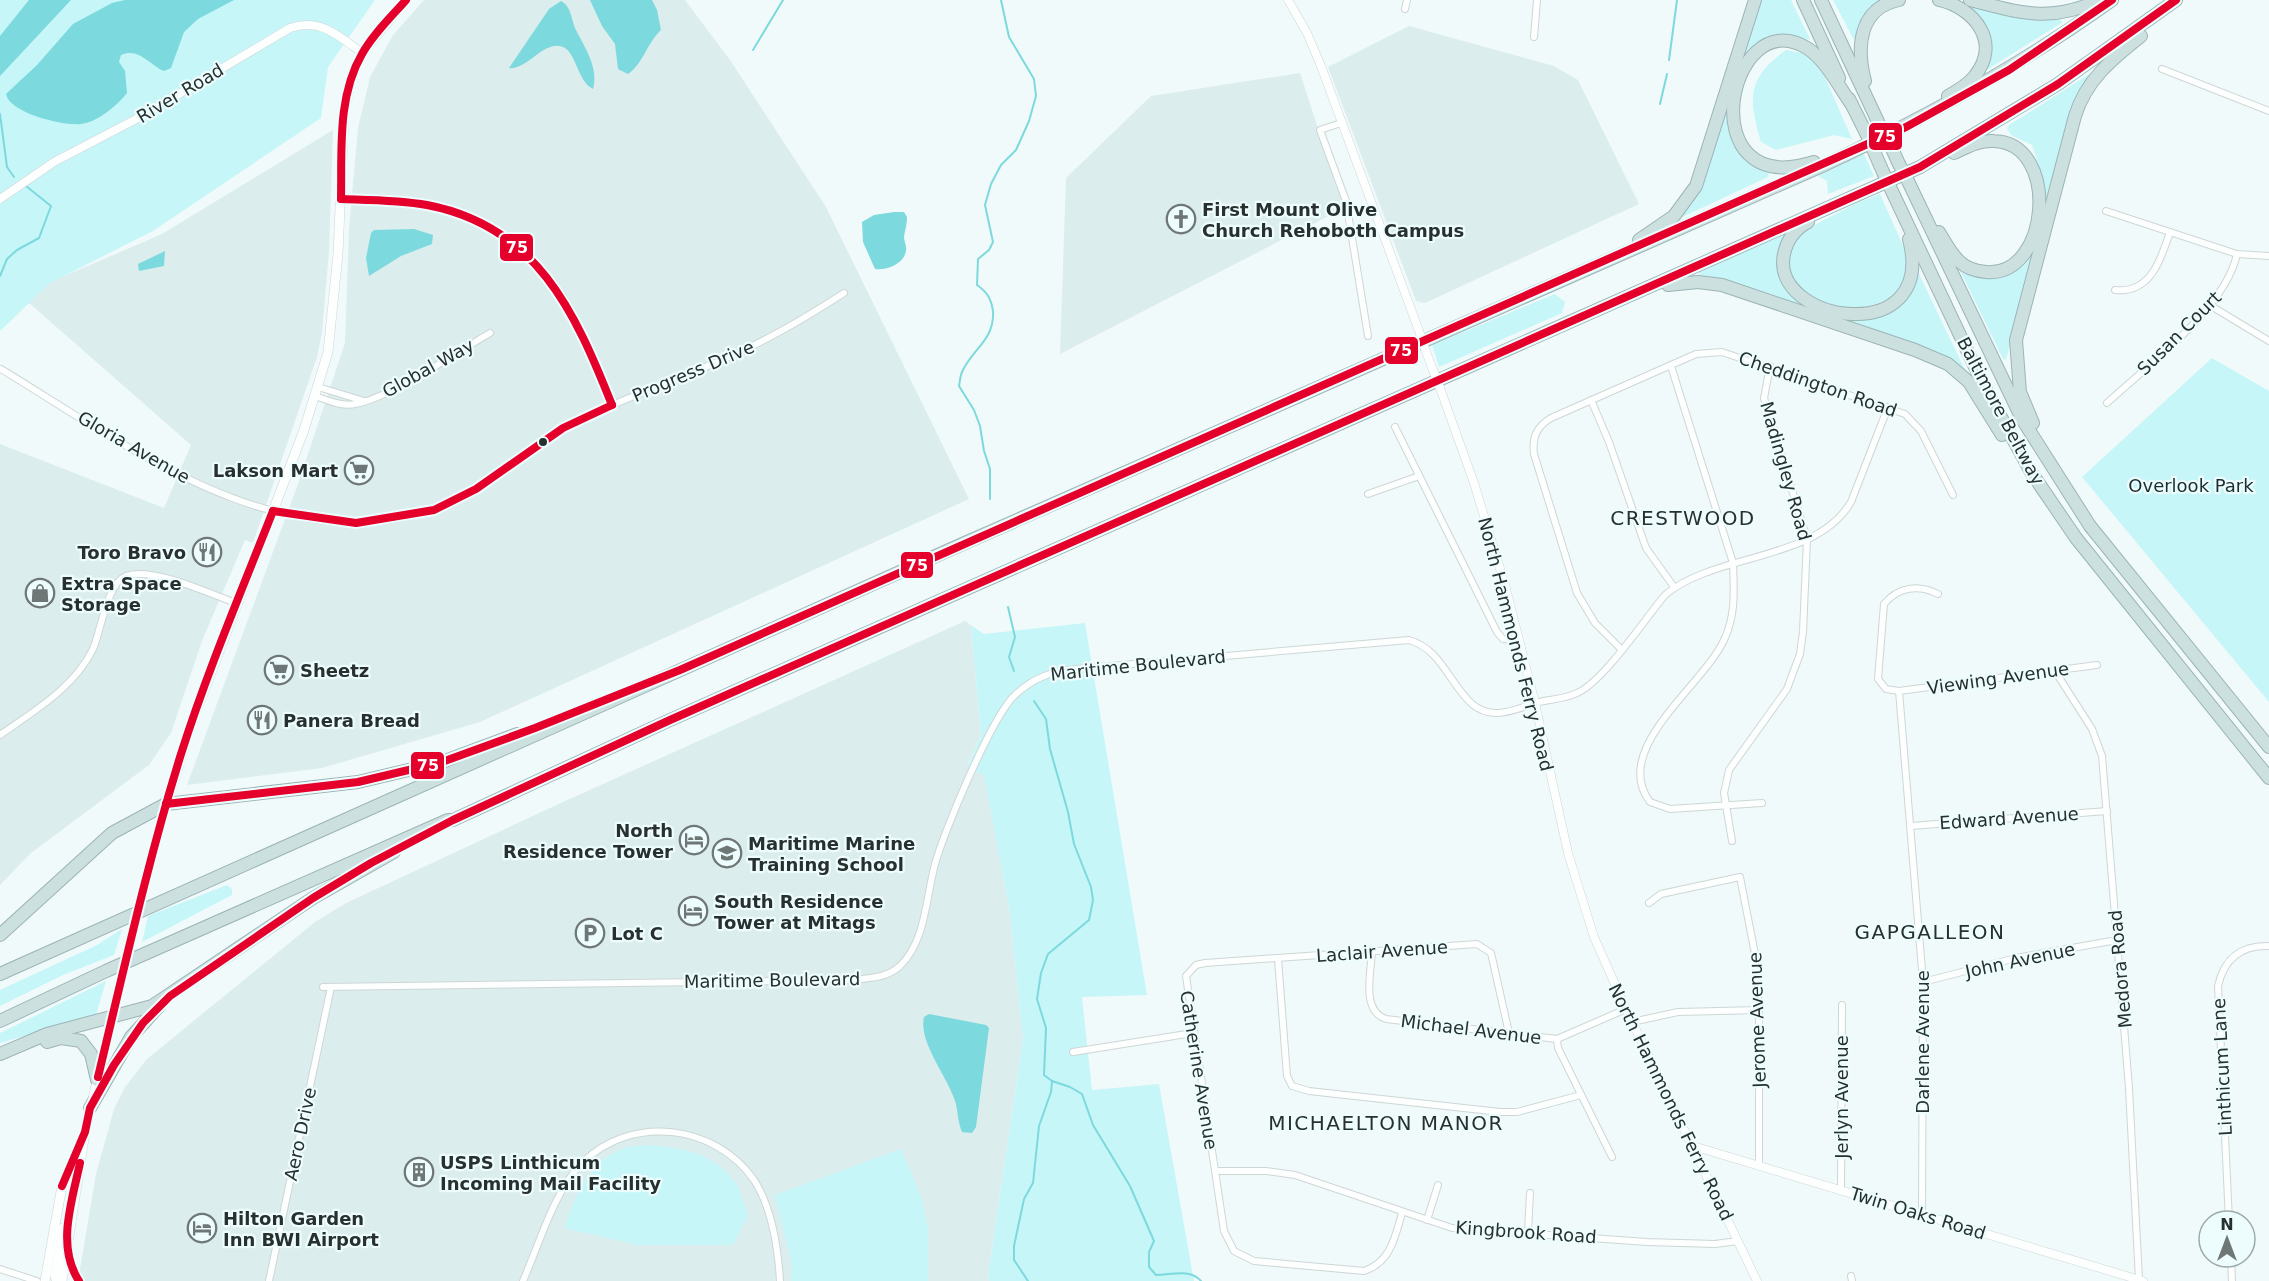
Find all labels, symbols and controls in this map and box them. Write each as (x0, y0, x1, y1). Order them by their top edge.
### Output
street label: River Road (133, 59, 227, 127)
line badge: 75 (1868, 122, 1903, 151)
text: 75 (1874, 127, 1896, 146)
place label: First Mount Olive Church Rehoboth Campus (1202, 199, 1464, 241)
church icon: First Mount Olive Church Rehoboth Campus (1165, 203, 1197, 235)
line badge: 75 (499, 233, 534, 262)
text: 75 (506, 238, 528, 257)
street label: Susan Court (2133, 287, 2225, 379)
street label: Baltimore Beltway (1953, 333, 2049, 489)
street label: Global Way (379, 334, 478, 402)
street label: Progress Drive (629, 336, 757, 406)
line badge: 75 (1384, 336, 1419, 365)
text: 75 (1390, 341, 1412, 360)
street label: Cheddington Road (1736, 347, 1900, 421)
street label: Madingley Road (1756, 399, 1816, 543)
street label: Gloria Avenue (74, 406, 194, 488)
unlabelled marker (537, 436, 549, 448)
supermarket icon: Lakson Mart (343, 454, 375, 486)
place label: Lakson Mart (213, 460, 338, 481)
park label: Overlook Park (2128, 475, 2254, 496)
district label: CRESTWOOD (1610, 506, 1756, 530)
street label: North Hammonds Ferry Road (1474, 515, 1558, 773)
restaurant icon: Toro Bravo (191, 536, 223, 568)
place label: Toro Bravo (77, 542, 186, 563)
line badge: 75 (900, 551, 934, 579)
text: 75 (906, 556, 928, 575)
place label: Extra Space Storage (61, 573, 182, 615)
shop icon: Extra Space Storage (24, 577, 56, 609)
street label: Maritime Boulevard (1049, 645, 1227, 685)
supermarket icon: Sheetz (263, 654, 295, 686)
street label: Viewing Avenue (1926, 658, 2070, 698)
place label: Sheetz (300, 660, 369, 681)
restaurant icon: Panera Bread (246, 704, 278, 736)
place label: Panera Bread (283, 710, 420, 731)
line badge: 75 (410, 751, 445, 780)
text: 75 (417, 756, 439, 775)
street label: Edward Avenue (1939, 803, 2079, 833)
place label: North Residence Tower (503, 820, 673, 862)
hotel icon: North Residence Tower (678, 824, 710, 856)
place label: Maritime Marine Training School (748, 833, 915, 875)
school or university icon: Maritime Marine Training School (711, 837, 743, 869)
place label: South Residence Tower at Mitags (714, 891, 884, 933)
hotel icon: South Residence Tower at Mitags (677, 895, 709, 927)
street label: Medora Road (2104, 909, 2136, 1029)
parking icon: Lot C (574, 917, 606, 949)
district label: GAPGALLEON (1854, 920, 2006, 944)
place label: Lot C (611, 923, 663, 944)
street label: Laclair Avenue (1315, 936, 1449, 966)
street label: John Avenue (1962, 938, 2077, 982)
street label: Jerome Avenue (1744, 952, 1770, 1089)
street label: Maritime Boulevard (684, 968, 860, 992)
street label: Darlene Avenue (1912, 970, 1933, 1114)
street label: North Hammonds Ferry Road (1604, 980, 1738, 1224)
street label: Catherine Avenue (1176, 989, 1222, 1151)
street label: Linthicum Lane (2208, 998, 2236, 1136)
street label: Michael Avenue (1399, 1010, 1543, 1048)
street label: Jerlyn Avenue (1831, 1035, 1852, 1160)
street label: Aero Drive (280, 1085, 320, 1183)
district label: MICHAELTON MANOR (1268, 1111, 1504, 1135)
place label: USPS Linthicum Incoming Mail Facility (440, 1152, 661, 1194)
building icon: USPS Linthicum Incoming Mail Facility (403, 1156, 435, 1188)
street label: Twin Oaks Road (1847, 1182, 1988, 1244)
place label: Hilton Garden Inn BWI Airport (223, 1208, 379, 1250)
north arrow (2197, 1209, 2257, 1269)
hotel icon: Hilton Garden Inn BWI Airport (186, 1212, 218, 1244)
text: N (2220, 1215, 2234, 1234)
street label: Kingbrook Road (1455, 1217, 1597, 1247)

